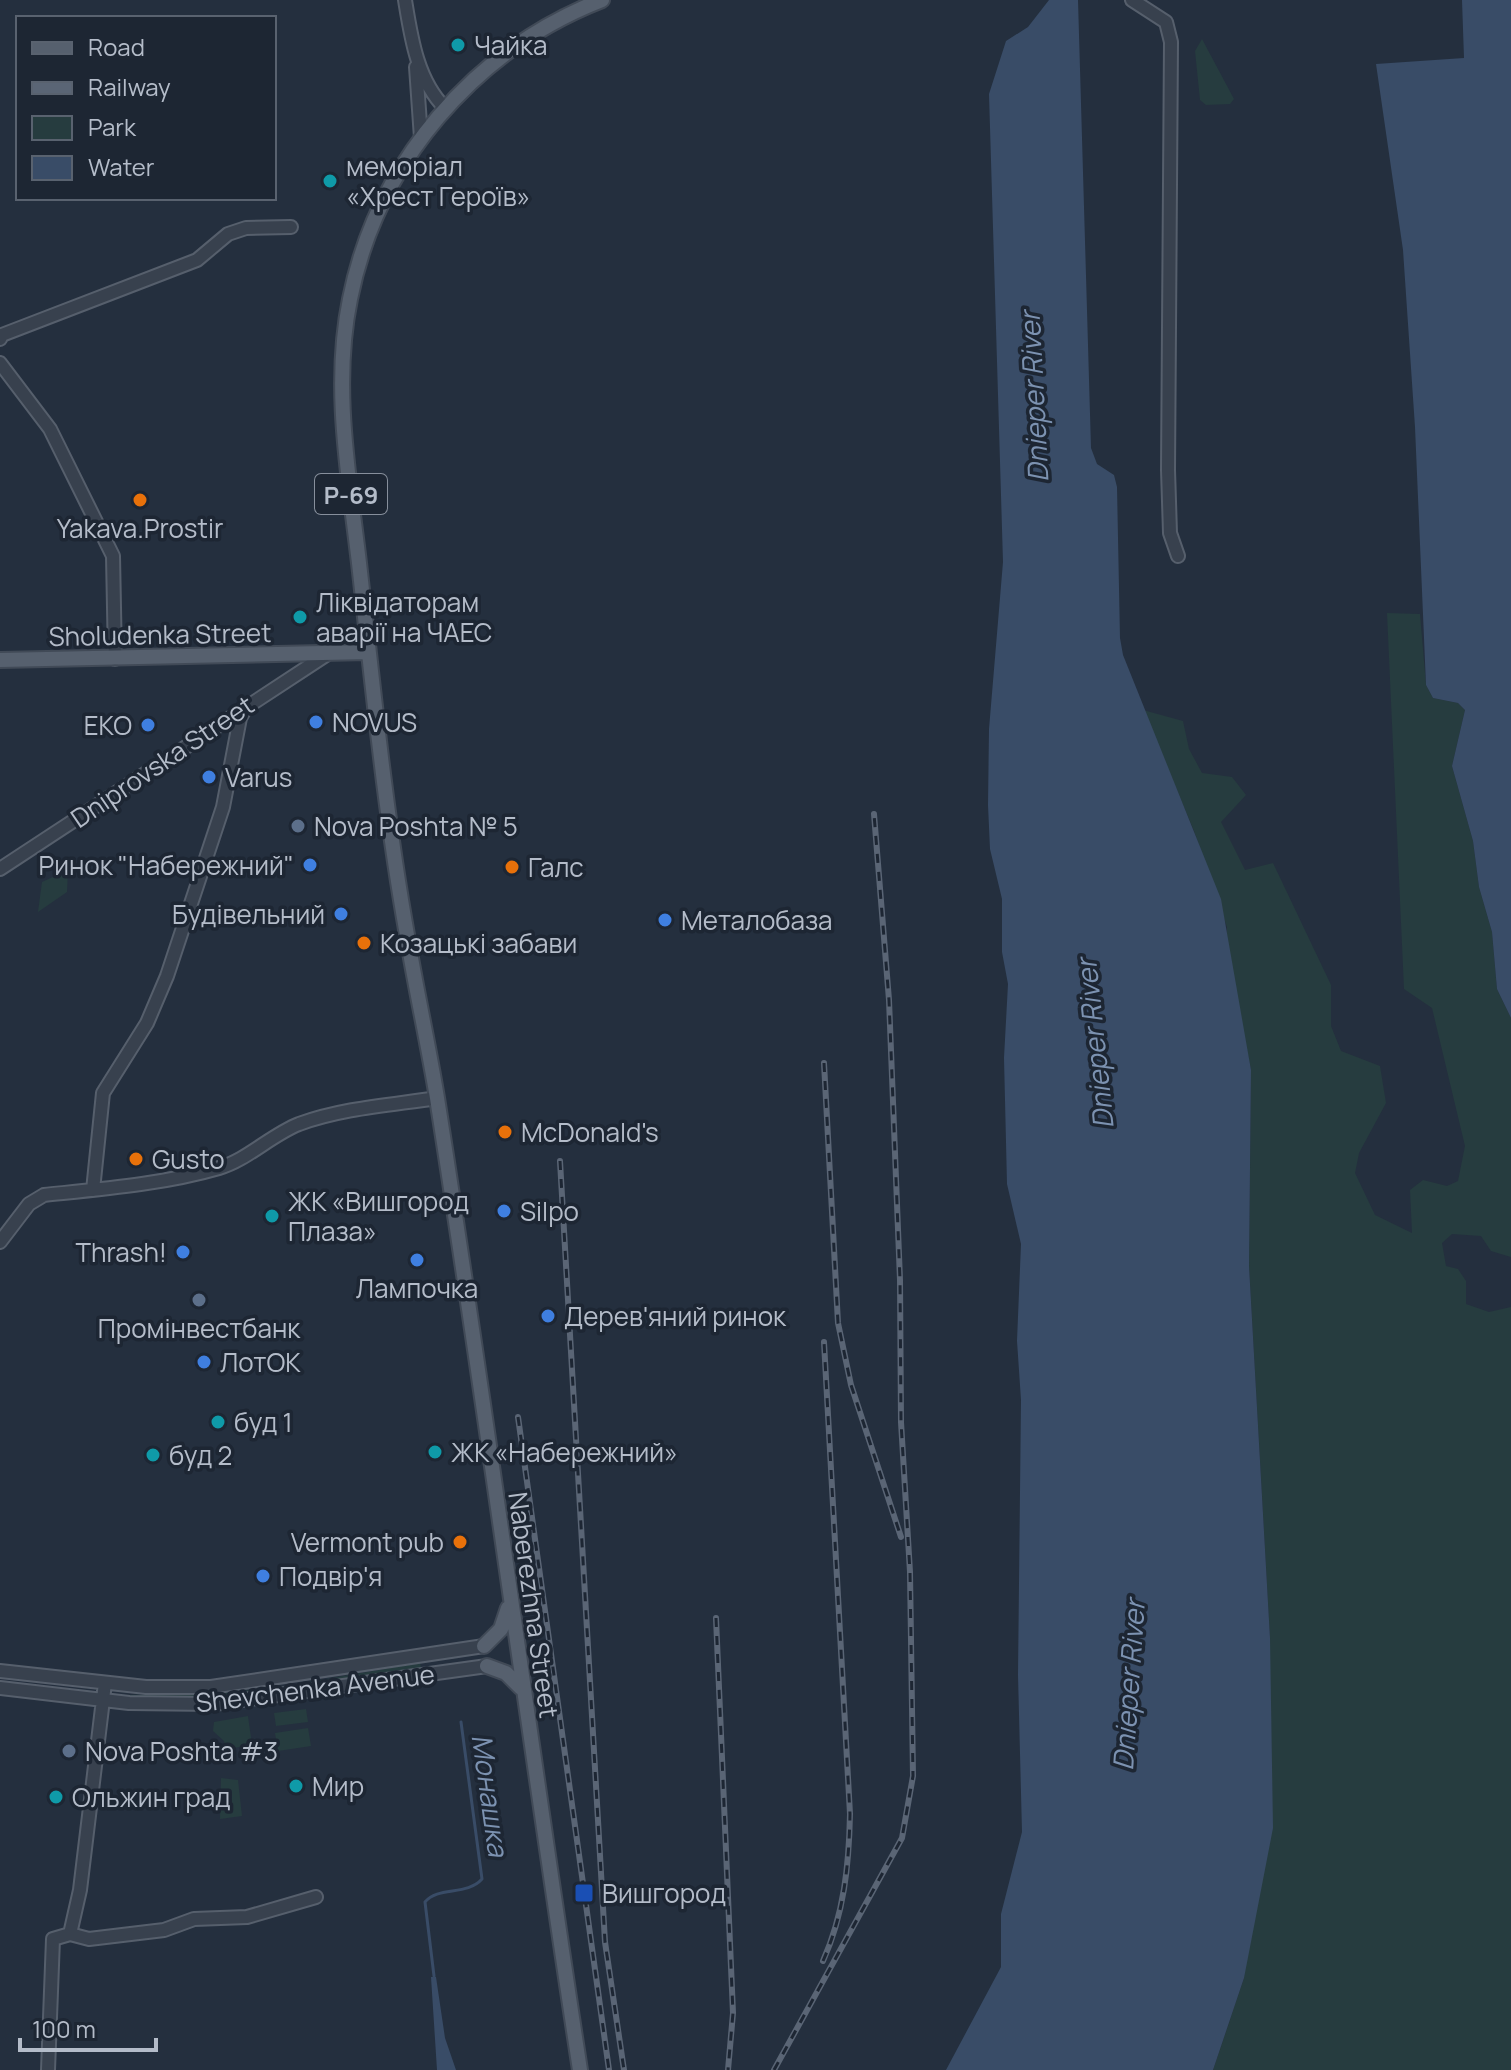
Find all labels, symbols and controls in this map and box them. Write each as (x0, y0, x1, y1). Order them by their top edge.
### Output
legend (16, 16, 276, 200)
place label: Чайка (474, 27, 547, 63)
text: Road (88, 30, 145, 63)
marker: Чайка (449, 36, 467, 54)
text: Railway (88, 70, 171, 103)
text: Park (88, 110, 137, 143)
place label: меморіал «Хрест Героїв» (346, 148, 531, 214)
text: Water (88, 150, 155, 183)
marker: меморіал «Хрест Героїв» (321, 172, 339, 190)
water label: Dnieper River (1009, 307, 1056, 483)
road number: Р-69 (315, 474, 387, 514)
marker: Yakava.Prostir (131, 491, 149, 509)
place label: Yakava.Prostir (57, 510, 223, 546)
place label: Ліквідаторам аварії на ЧАЕС (316, 584, 492, 650)
marker: Ліквідаторам аварії на ЧАЕС (291, 608, 309, 626)
street label: Sholudenka Street (48, 614, 272, 654)
street label: Dniprovska Street (63, 686, 261, 836)
place label: NOVUS (332, 704, 417, 740)
place label: EKO (84, 707, 132, 743)
marker: NOVUS (307, 713, 325, 731)
marker: EKO (139, 716, 157, 734)
place label: Varus (225, 759, 292, 795)
marker: Varus (200, 768, 218, 786)
place label: Nova Poshta № 5 (314, 808, 518, 844)
marker: Nova Poshta № 5 (289, 817, 307, 835)
place label: Ринок "Набережний" (38, 847, 294, 883)
place label: Галс (528, 849, 584, 885)
marker: Ринок "Набережний" (301, 856, 319, 874)
marker: Галс (503, 858, 521, 876)
place label: Будівельний (172, 896, 325, 932)
place label: Металобаза (681, 902, 833, 938)
marker: Будівельний (332, 905, 350, 923)
marker: Металобаза (656, 911, 674, 929)
place label: Козацькі забави (380, 925, 577, 961)
marker: Козацькі забави (355, 934, 373, 952)
water label: Dnieper River (1066, 953, 1122, 1131)
place label: McDonald's (521, 1114, 659, 1150)
marker: McDonald's (496, 1123, 514, 1141)
place label: Gusto (152, 1141, 225, 1177)
marker: Gusto (127, 1150, 145, 1168)
place label: ЖК «Вишгород Плаза» (288, 1183, 469, 1249)
place label: Silpo (520, 1193, 579, 1229)
marker: Silpo (495, 1202, 513, 1220)
marker: ЖК «Вишгород Плаза» (263, 1207, 281, 1225)
place label: Thrash! (76, 1234, 167, 1270)
marker: Thrash! (174, 1243, 192, 1261)
marker: Лампочка (408, 1251, 426, 1269)
place label: Лампочка (356, 1270, 478, 1306)
marker: Промінвестбанк (190, 1291, 208, 1309)
place label: Дерев'яний ринок (564, 1298, 787, 1334)
marker: Дерев'яний ринок (539, 1307, 557, 1325)
place label: Промінвестбанк (98, 1310, 301, 1346)
place label: ЛотОК (220, 1344, 301, 1380)
marker: ЛотОК (195, 1353, 213, 1371)
place label: буд 1 (234, 1404, 293, 1440)
marker: буд 1 (209, 1413, 227, 1431)
place label: ЖК «Набережний» (451, 1434, 678, 1470)
place label: буд 2 (169, 1437, 232, 1473)
marker: ЖК «Набережний» (426, 1443, 444, 1461)
marker: буд 2 (144, 1446, 162, 1464)
street label: Naberezhna Street (500, 1490, 568, 1720)
place label: Vermont pub (291, 1524, 444, 1560)
marker: Vermont pub (451, 1533, 469, 1551)
place label: Подвір'я (279, 1558, 382, 1594)
marker: Подвір'я (254, 1567, 272, 1585)
water label: Dnieper River (1103, 1595, 1153, 1772)
street label: Shevchenka Avenue (193, 1655, 437, 1721)
water label: Монашка (464, 1732, 519, 1860)
place label: Nova Poshta #3 (85, 1733, 278, 1769)
marker: Nova Poshta #3 (60, 1742, 78, 1760)
place label: Мир (312, 1768, 364, 1804)
marker: Мир (287, 1777, 305, 1795)
place label: Ольжин град (72, 1779, 231, 1815)
marker: Ольжин град (47, 1788, 65, 1806)
place label: Вишгород (602, 1875, 726, 1911)
marker: Вишгород (573, 1882, 595, 1904)
scale bar (20, 2002, 156, 2052)
text: 100 m (32, 2012, 96, 2045)

